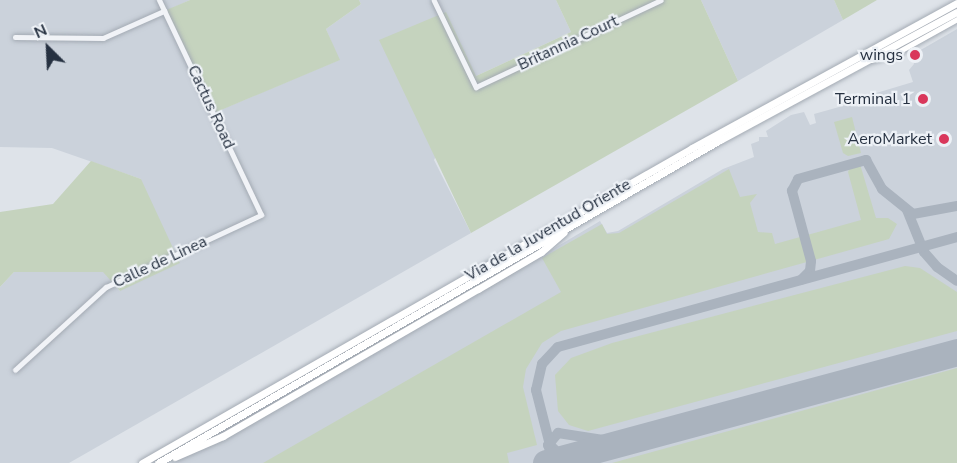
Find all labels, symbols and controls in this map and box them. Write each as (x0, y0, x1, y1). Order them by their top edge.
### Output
street label: Britannia Court (515, 11, 621, 75)
north arrow (18, 18, 78, 78)
text: N (31, 19, 51, 44)
place label: wings (860, 45, 903, 65)
marker: wings (908, 48, 922, 62)
street label: Cactus Road (183, 62, 239, 152)
place label: Terminal 1 (835, 89, 911, 109)
marker: Terminal 1 (916, 92, 930, 106)
place label: AeroMarket (848, 129, 932, 149)
marker: AeroMarket (937, 132, 951, 146)
street label: Via de la Juventud Oriente (462, 175, 634, 285)
street label: Calle de Linea (110, 232, 210, 292)

